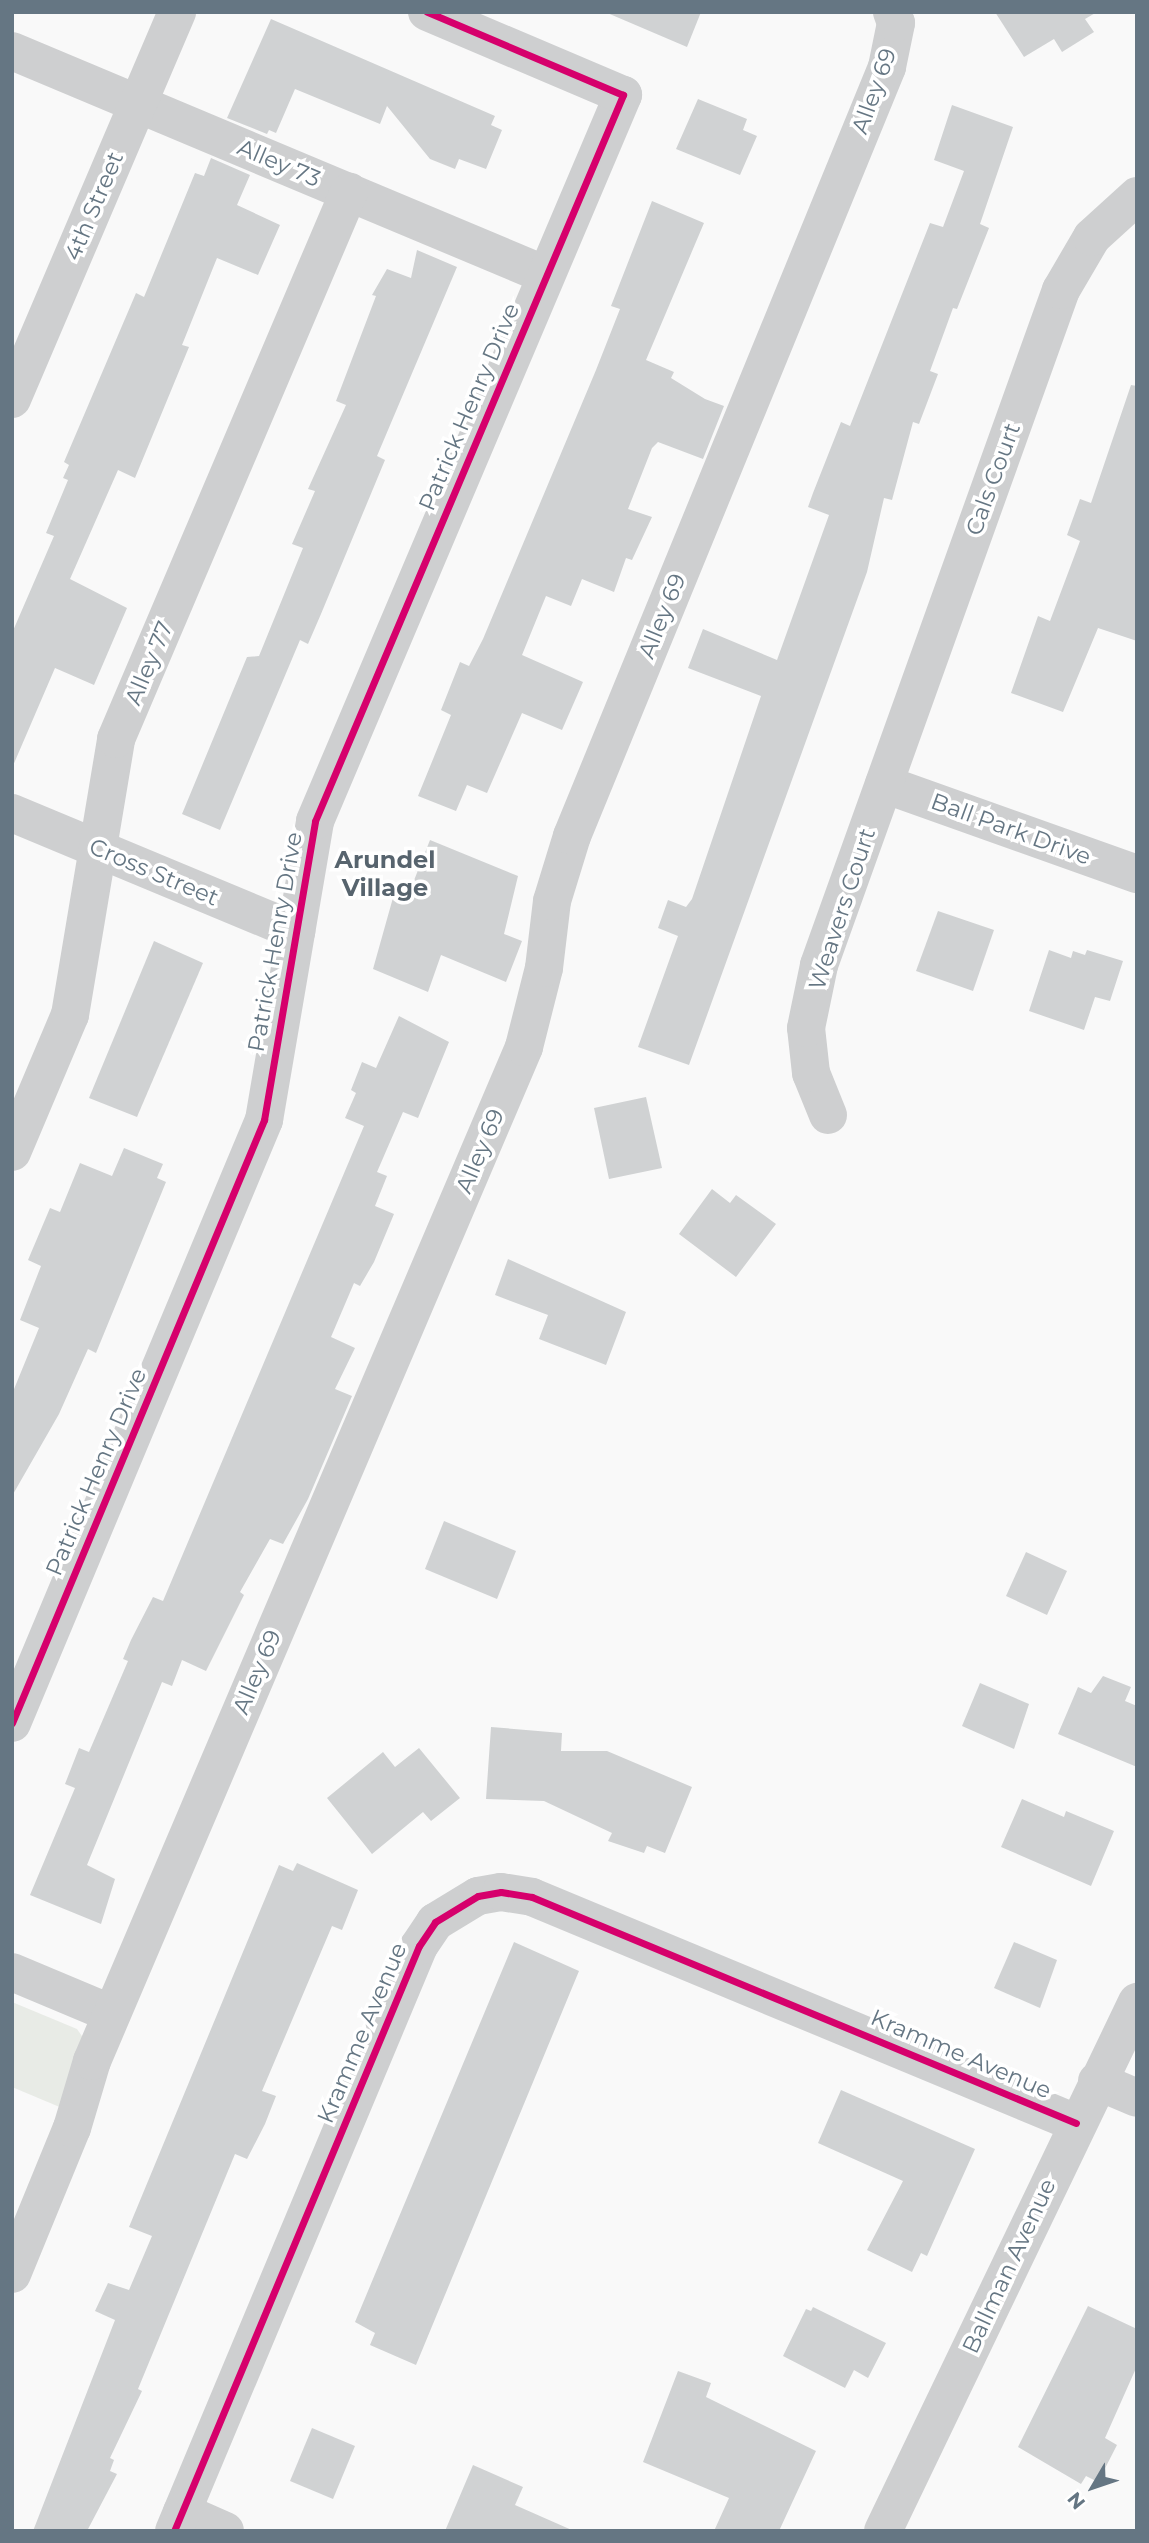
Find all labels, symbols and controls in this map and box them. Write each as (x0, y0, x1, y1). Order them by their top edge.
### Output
street label: Alley 69 (846, 44, 902, 138)
street label: Alley 73 (233, 133, 325, 193)
street label: 4th Street (59, 147, 129, 265)
street label: Patrick Henry Drive (413, 299, 525, 515)
street label: Cals Court (960, 419, 1026, 539)
street label: Alley 69 (633, 570, 691, 662)
street label: Alley 77 (119, 617, 179, 709)
street label: Ball Park Drive (927, 787, 1095, 871)
street label: Weavers Court (803, 825, 881, 993)
street label: Patrick Henry Drive (242, 830, 308, 1054)
street label: Cross Street (85, 832, 223, 912)
district label: Arundel Village (335, 846, 435, 902)
street label: Alley 69 (450, 1105, 510, 1197)
street label: Patrick Henry Drive (40, 1364, 152, 1580)
street label: Alley 69 (227, 1626, 287, 1718)
street label: Kramme Avenue (311, 1939, 413, 2127)
street label: Kramme Avenue (867, 2003, 1055, 2105)
street label: Ballman Avenue (956, 2174, 1062, 2358)
north arrow (1058, 2452, 1128, 2522)
text: N (1063, 2487, 1090, 2514)

